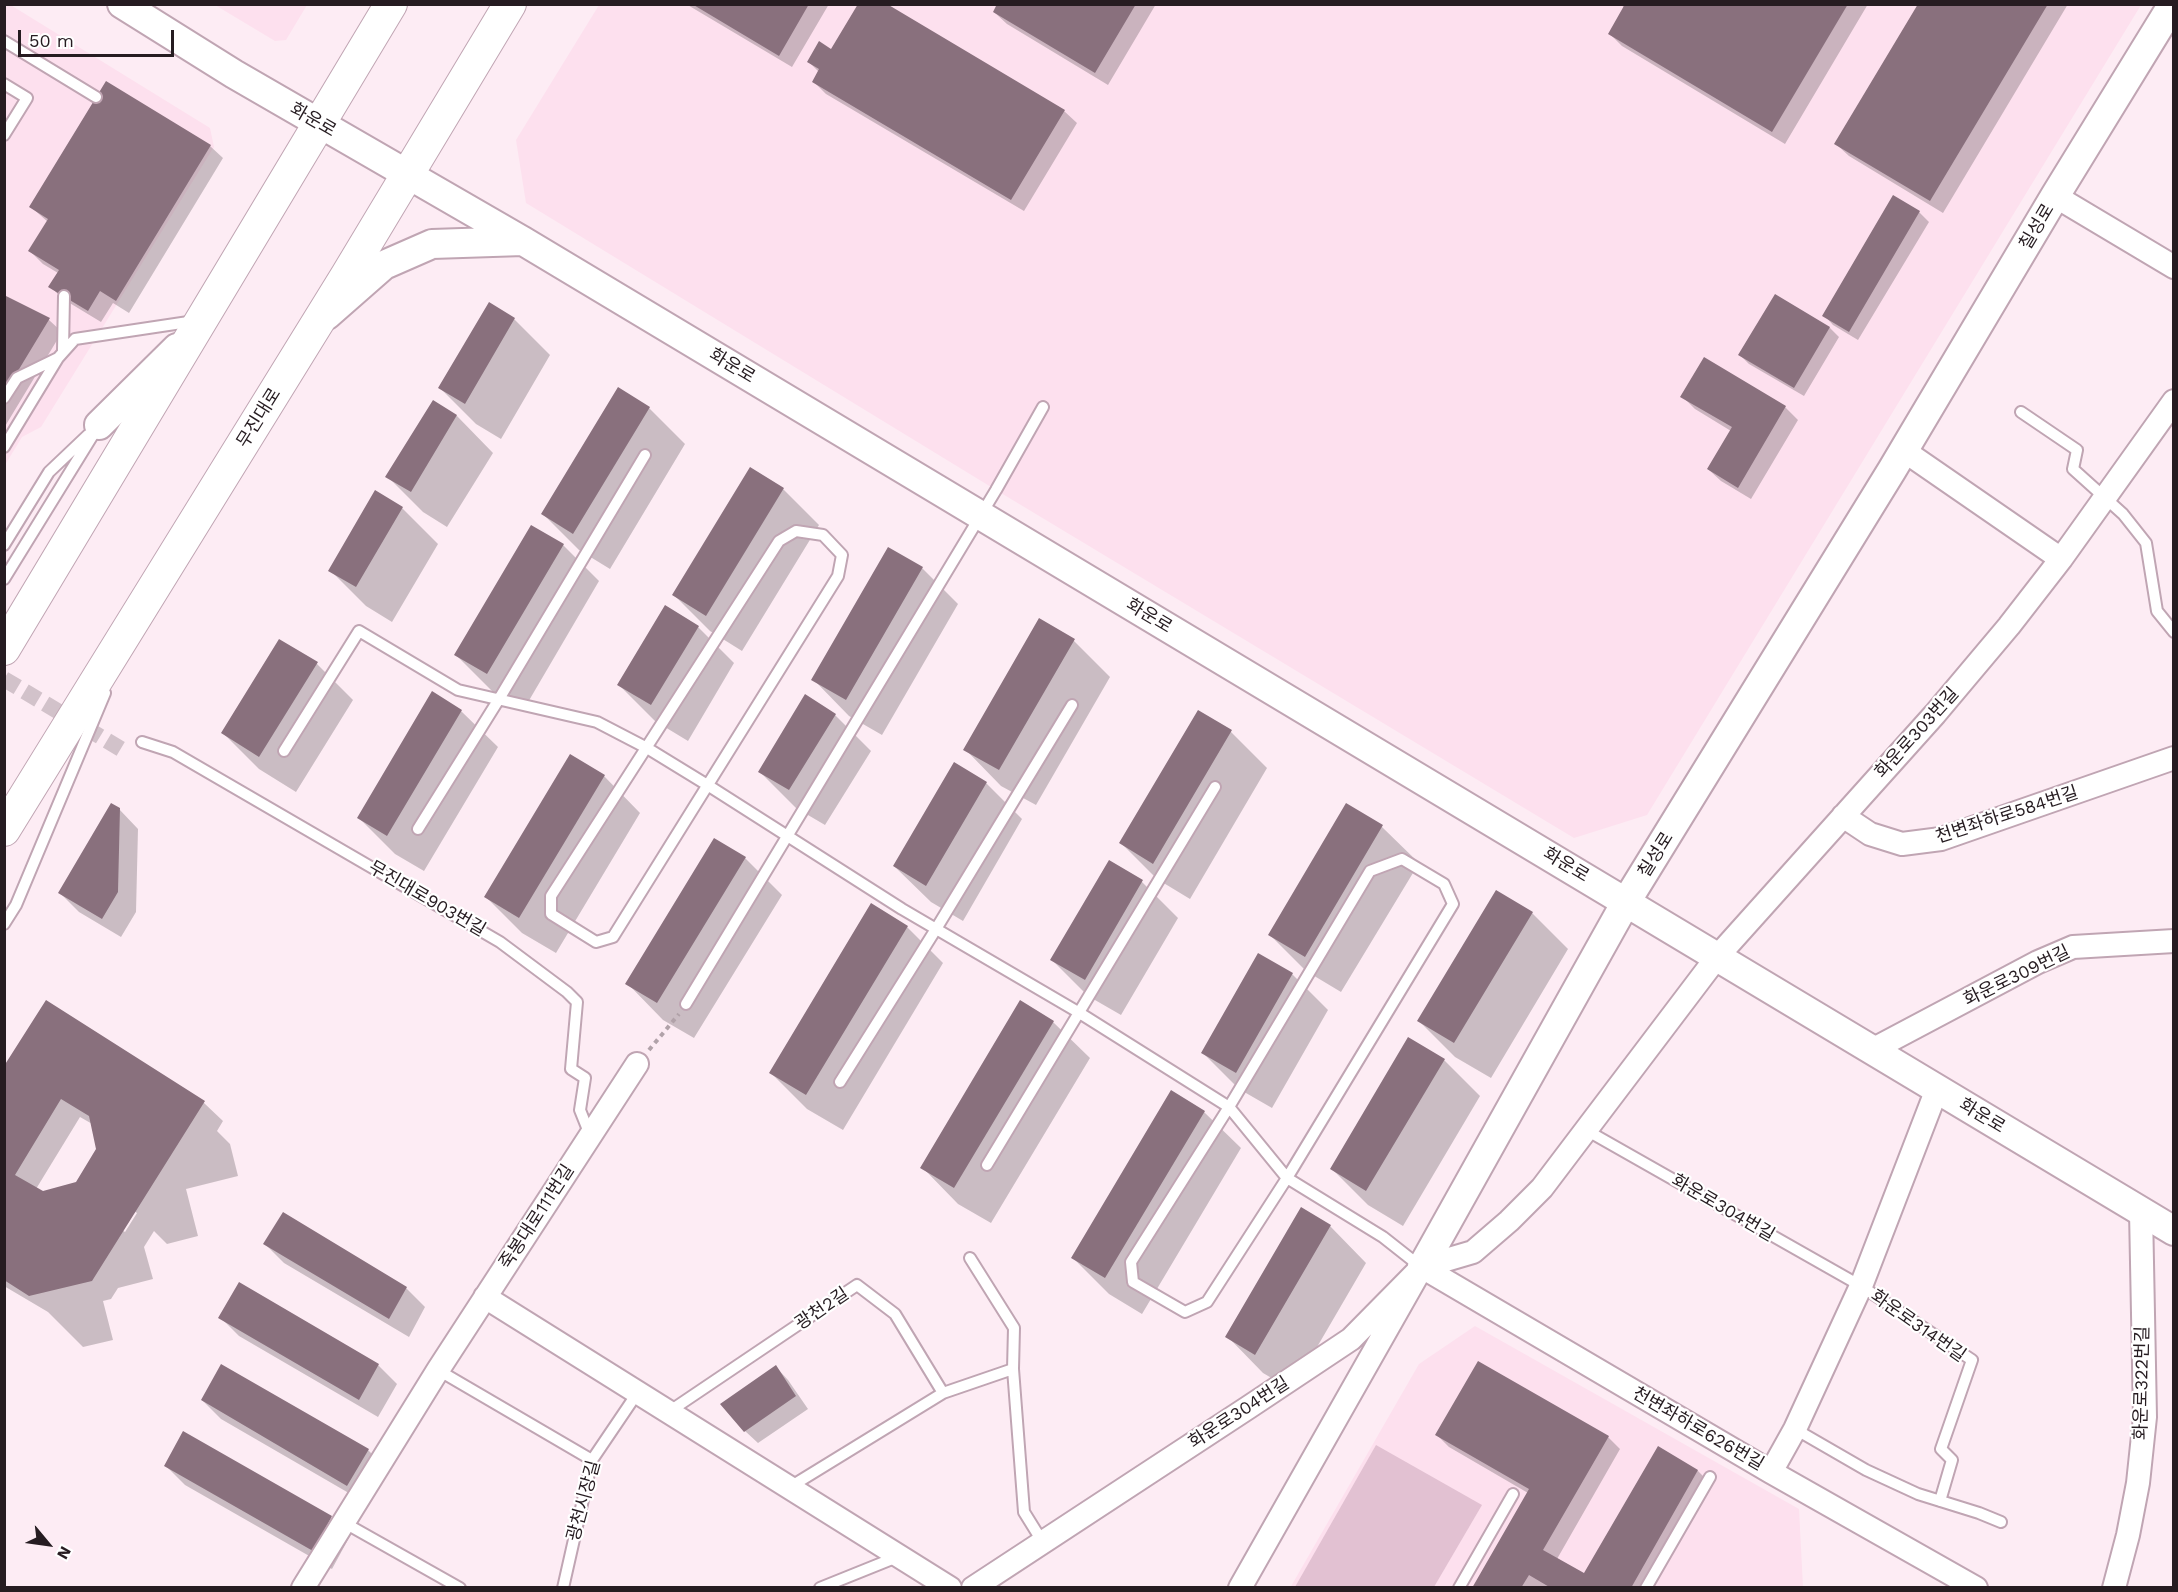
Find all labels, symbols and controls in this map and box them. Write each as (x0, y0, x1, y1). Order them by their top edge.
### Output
scale bar (21, 18, 177, 56)
text: 50 m (29, 30, 74, 51)
street label: 화운로 (286, 98, 340, 142)
street label: 칠성로 (2015, 200, 2059, 254)
street label: 화운로 (705, 344, 759, 388)
street label: 무진대로 (232, 384, 286, 452)
street label: 화운로 (1122, 594, 1176, 638)
street label: 화운로303번길 (1871, 683, 1963, 783)
street label: 천변좌하로584번길 (1933, 782, 2081, 848)
street label: 칠성로 (1634, 828, 1678, 882)
street label: 화운로 (1539, 843, 1593, 887)
street label: 무진대로903번길 (365, 857, 489, 941)
street label: 화운로309번길 (1960, 941, 2074, 1011)
street label: 화운로 (1955, 1094, 2009, 1138)
street label: 죽봉대로111번길 (495, 1161, 579, 1273)
street label: 화운로304번길 (1668, 1170, 1778, 1246)
street label: 광천2길 (791, 1283, 853, 1335)
street label: 화운로314번길 (1866, 1285, 1970, 1367)
street label: 화운로322번길 (2130, 1326, 2154, 1440)
street label: 화운로304번길 (1185, 1372, 1293, 1454)
street label: 천변좌하로626번길 (1628, 1383, 1768, 1475)
street label: 광천시장길 (563, 1458, 605, 1544)
north arrow (18, 1514, 78, 1574)
text: N (53, 1543, 75, 1563)

